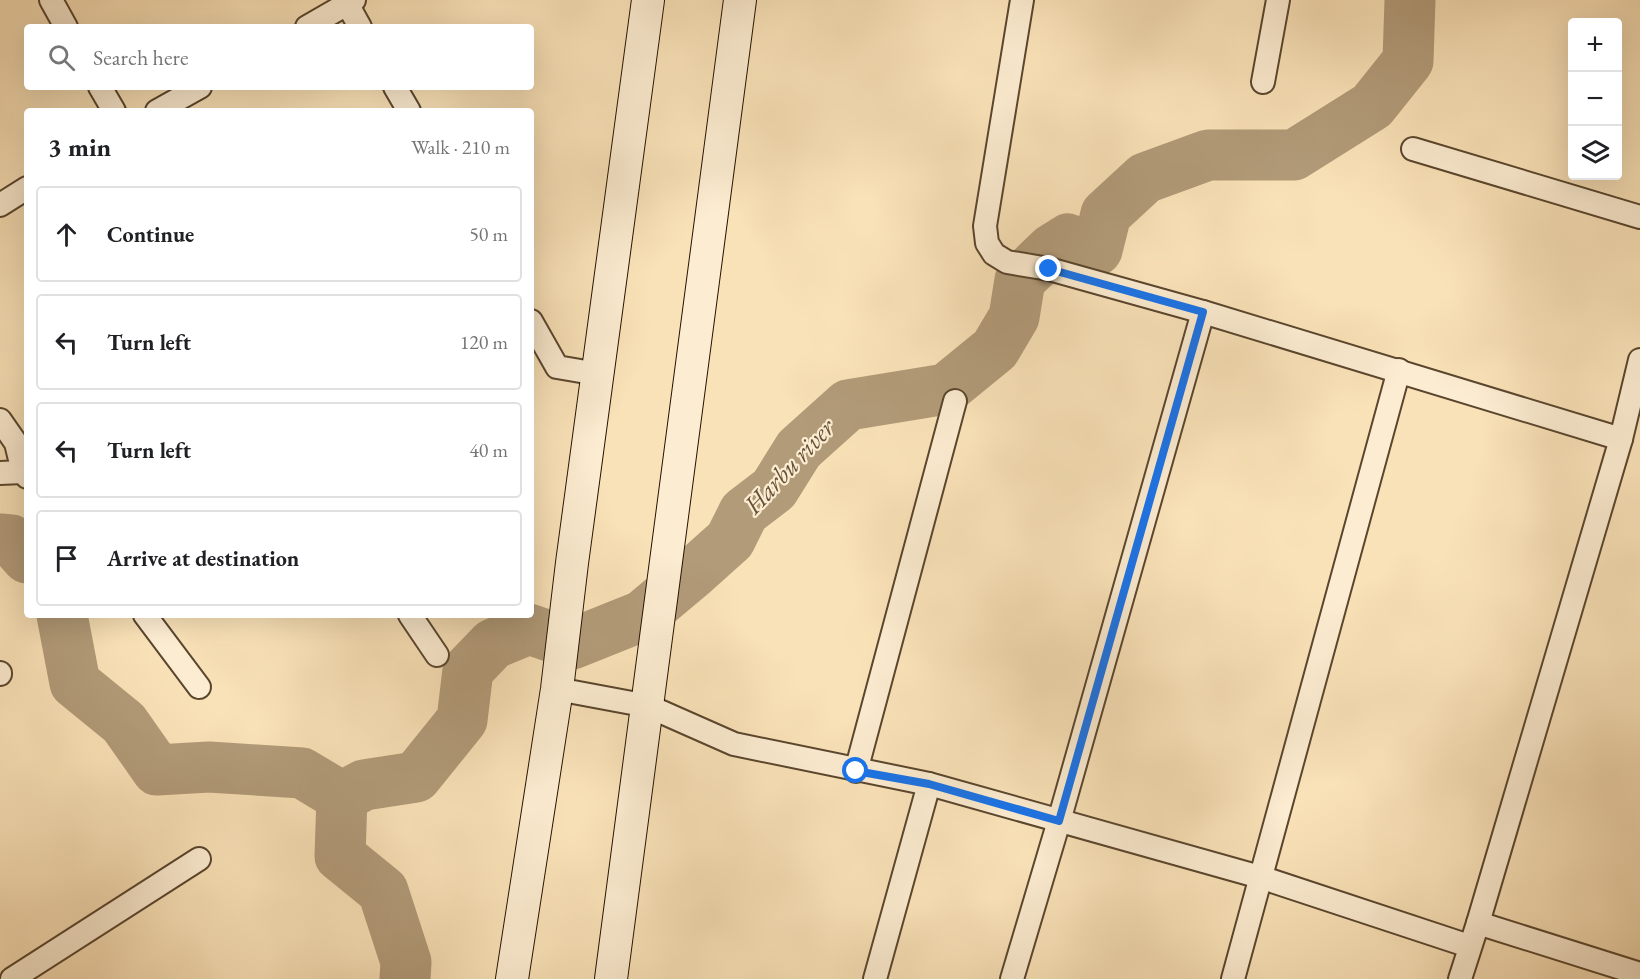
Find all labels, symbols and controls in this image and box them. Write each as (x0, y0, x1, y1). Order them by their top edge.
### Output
map controls (1568, 18, 1622, 180)
button: + (1568, 18, 1622, 72)
search box (24, 24, 534, 90)
icon: search (45, 41, 78, 74)
text: Search here (93, 43, 188, 72)
button: − (1568, 72, 1622, 126)
button: layers (1568, 126, 1622, 180)
text: 3 min (48, 130, 111, 164)
text: Walk · 210 m (411, 134, 510, 160)
icon: ahead (50, 218, 83, 251)
text: Continue (107, 220, 194, 249)
text: 50 m (469, 221, 508, 247)
route end (1035, 255, 1061, 281)
icon: left (50, 326, 83, 359)
text: Turn left (107, 328, 191, 357)
text: 120 m (460, 329, 508, 355)
water label: Harbu river (735, 410, 843, 522)
icon: left (50, 434, 83, 467)
text: Turn left (107, 436, 191, 465)
text: 40 m (469, 437, 508, 463)
icon: arrive (50, 542, 83, 575)
text: Arrive at destination (107, 544, 299, 573)
route start (842, 757, 868, 783)

